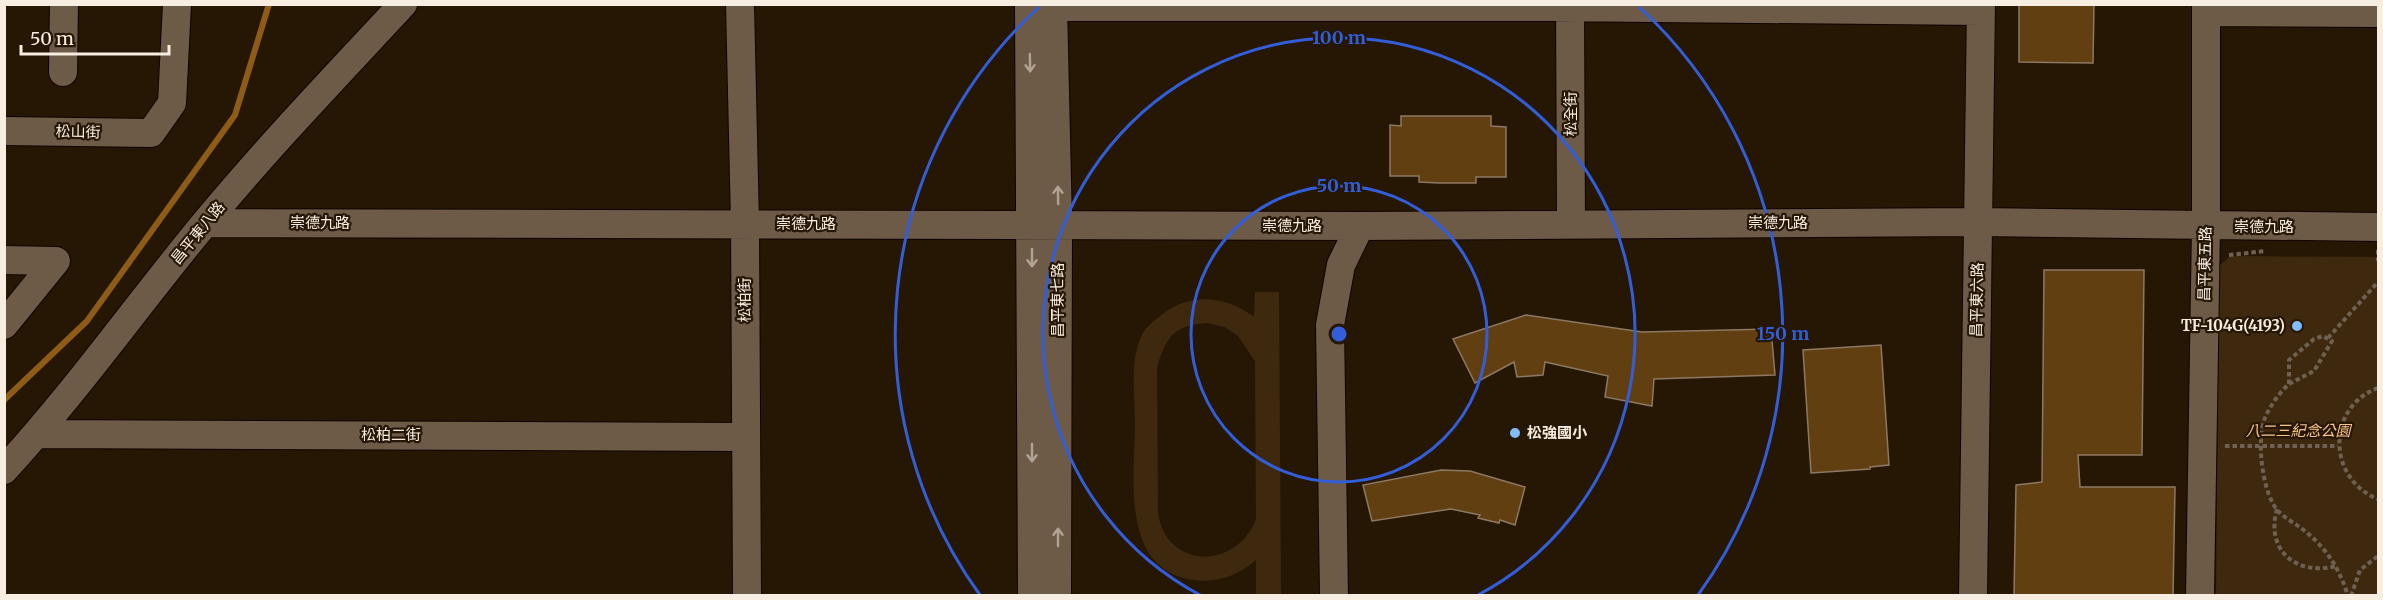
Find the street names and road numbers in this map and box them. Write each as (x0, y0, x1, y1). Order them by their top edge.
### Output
street label: 松全街 (1561, 91, 1580, 137)
street label: 松山街 (55, 122, 101, 141)
street label: 昌平東八路 (167, 198, 229, 268)
street label: 崇德九路 (290, 213, 350, 232)
street label: 崇德九路 (1748, 213, 1808, 232)
street label: 崇德九路 (776, 214, 836, 233)
street label: 崇德九路 (1262, 216, 1322, 235)
street label: 崇德九路 (2234, 217, 2294, 236)
street label: 昌平東五路 (2194, 226, 2215, 302)
street label: 昌平東七路 (1048, 262, 1067, 338)
street label: 昌平東六路 (1966, 262, 1987, 338)
street label: 松柏街 (735, 277, 754, 323)
street label: 松柏二街 (361, 425, 421, 444)

